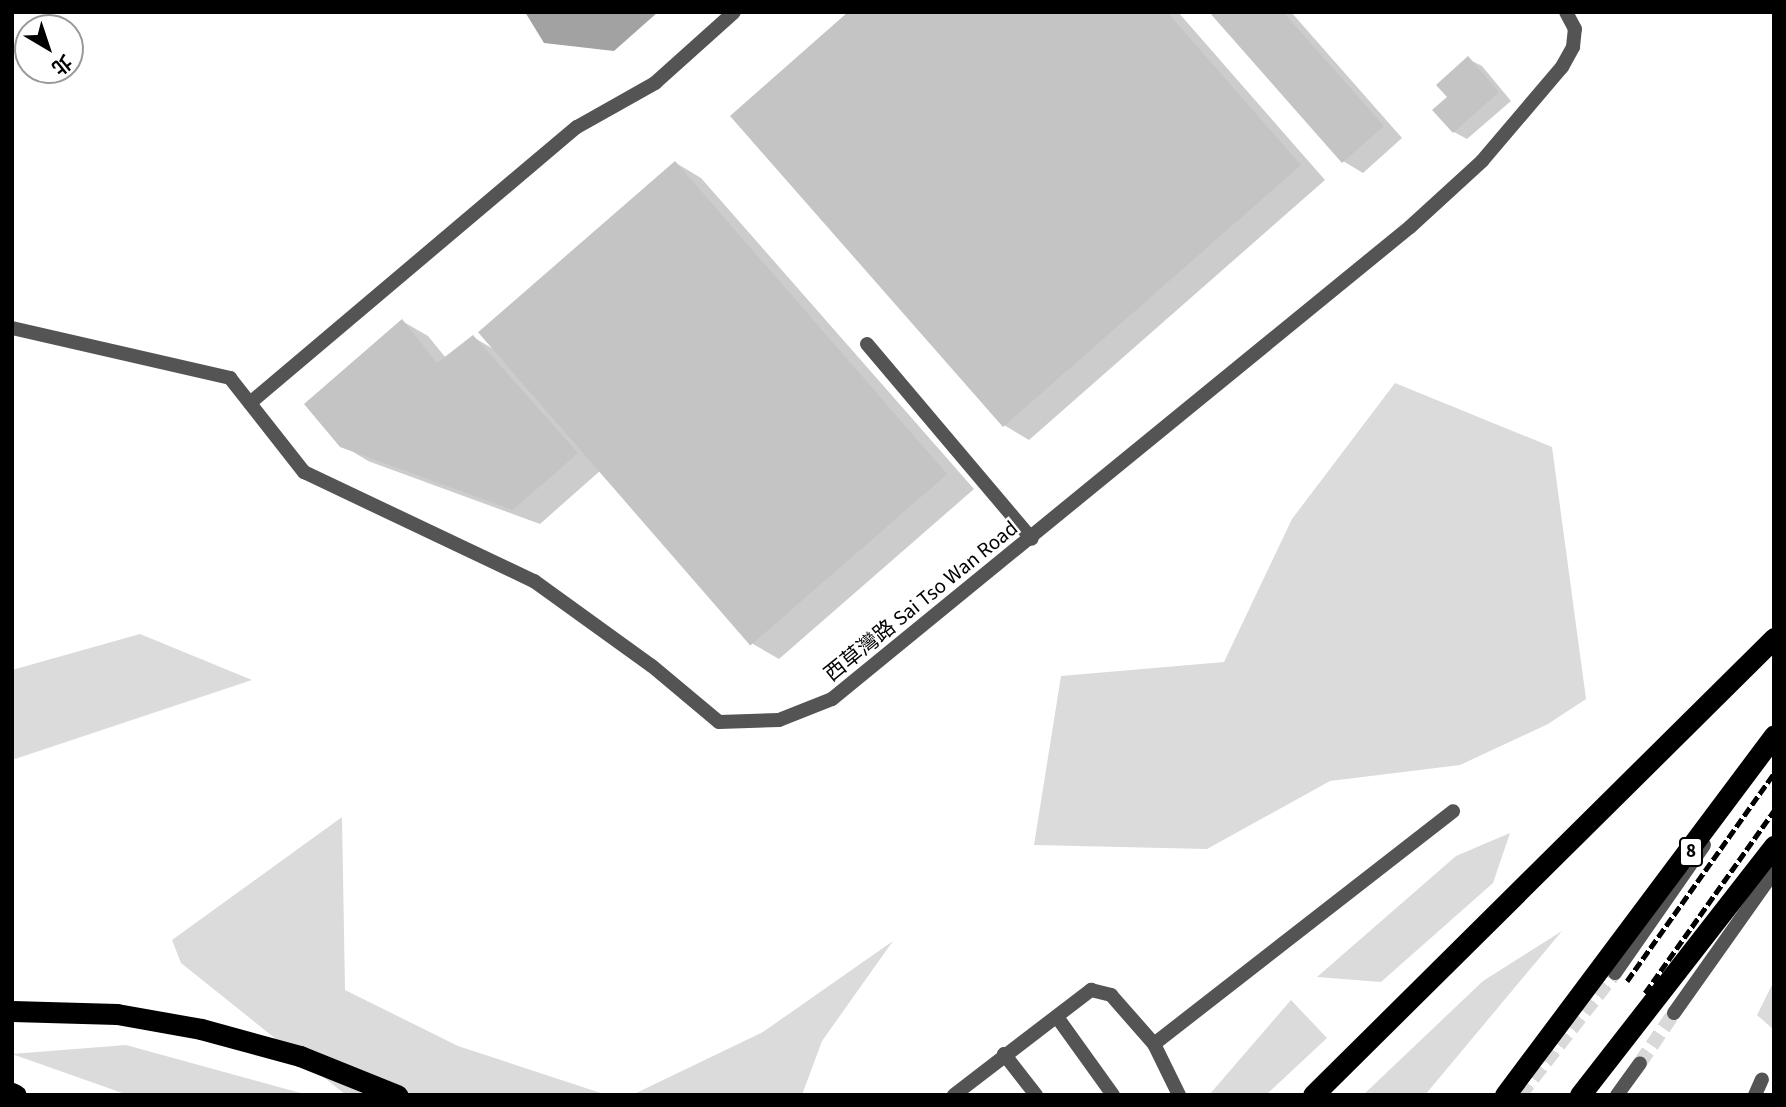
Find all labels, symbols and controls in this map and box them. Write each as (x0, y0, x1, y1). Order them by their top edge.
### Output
north arrow (14, 14, 84, 84)
text: 北 (45, 48, 77, 81)
street label: 西草灣路 Sai Tso Wan Road (819, 515, 1023, 687)
road number: 8 (1679, 836, 1703, 867)

